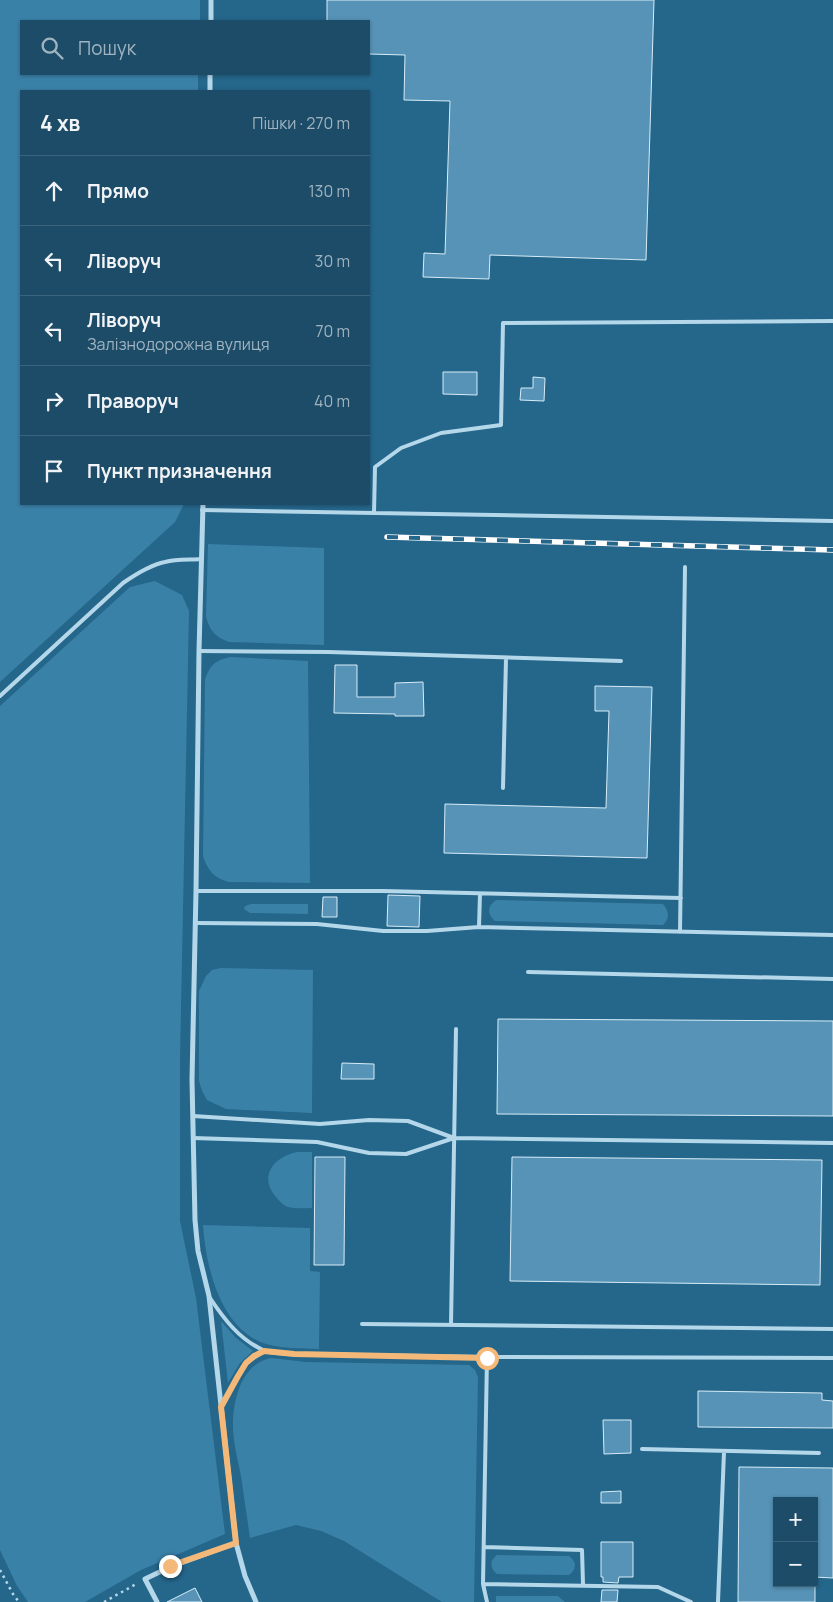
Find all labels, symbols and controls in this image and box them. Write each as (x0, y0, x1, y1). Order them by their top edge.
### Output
search box (20, 20, 370, 75)
icon: search (38, 34, 66, 62)
text: Пошук (78, 35, 136, 61)
text: 4 хв (40, 109, 80, 137)
text: Пішки · 270 m (252, 112, 350, 134)
icon: ahead (40, 177, 68, 205)
text: Прямо (87, 178, 149, 204)
text: 130 m (308, 180, 350, 202)
icon: left (40, 247, 68, 275)
text: Ліворуч (87, 248, 161, 274)
text: 30 m (315, 250, 350, 272)
text: Ліворуч (87, 307, 161, 333)
icon: left (40, 317, 68, 345)
text: 70 m (315, 320, 350, 342)
text: Залізнодорожна вулиця (87, 333, 270, 355)
icon: right (40, 387, 68, 415)
text: Праворуч (87, 388, 179, 414)
text: 40 m (314, 390, 350, 412)
icon: arrive (40, 457, 68, 485)
text: Пункт призначення (87, 458, 272, 484)
route start (476, 1347, 499, 1370)
map controls (773, 1497, 818, 1587)
button: + (773, 1497, 818, 1542)
button: − (773, 1542, 818, 1587)
route end (159, 1555, 182, 1578)

